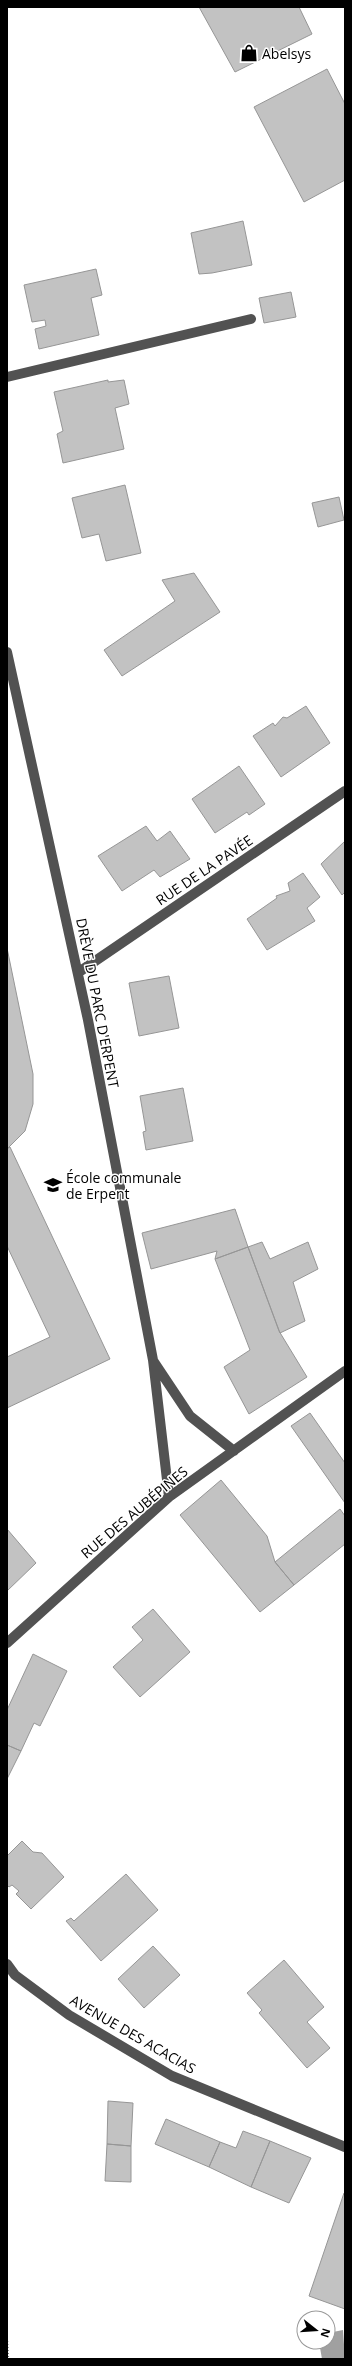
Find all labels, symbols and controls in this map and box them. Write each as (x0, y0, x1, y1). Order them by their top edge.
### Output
shop icon: Abelsys (239, 43, 259, 63)
place label: Abelsys (262, 44, 311, 63)
street label: RUE DE LA PAVÉE (152, 831, 256, 909)
street label: DRÈVE DU PARC D'ERPENT (72, 916, 124, 1090)
place label: École communale de Erpent (66, 1168, 181, 1203)
school or university icon: École communale de Erpent (43, 1175, 63, 1195)
street label: RUE DES AUBÉPINES (77, 1462, 191, 1562)
street label: AVENUE DES ACACIAS (67, 1990, 199, 2078)
north arrow (296, 2310, 336, 2350)
text: N (318, 2327, 335, 2340)

